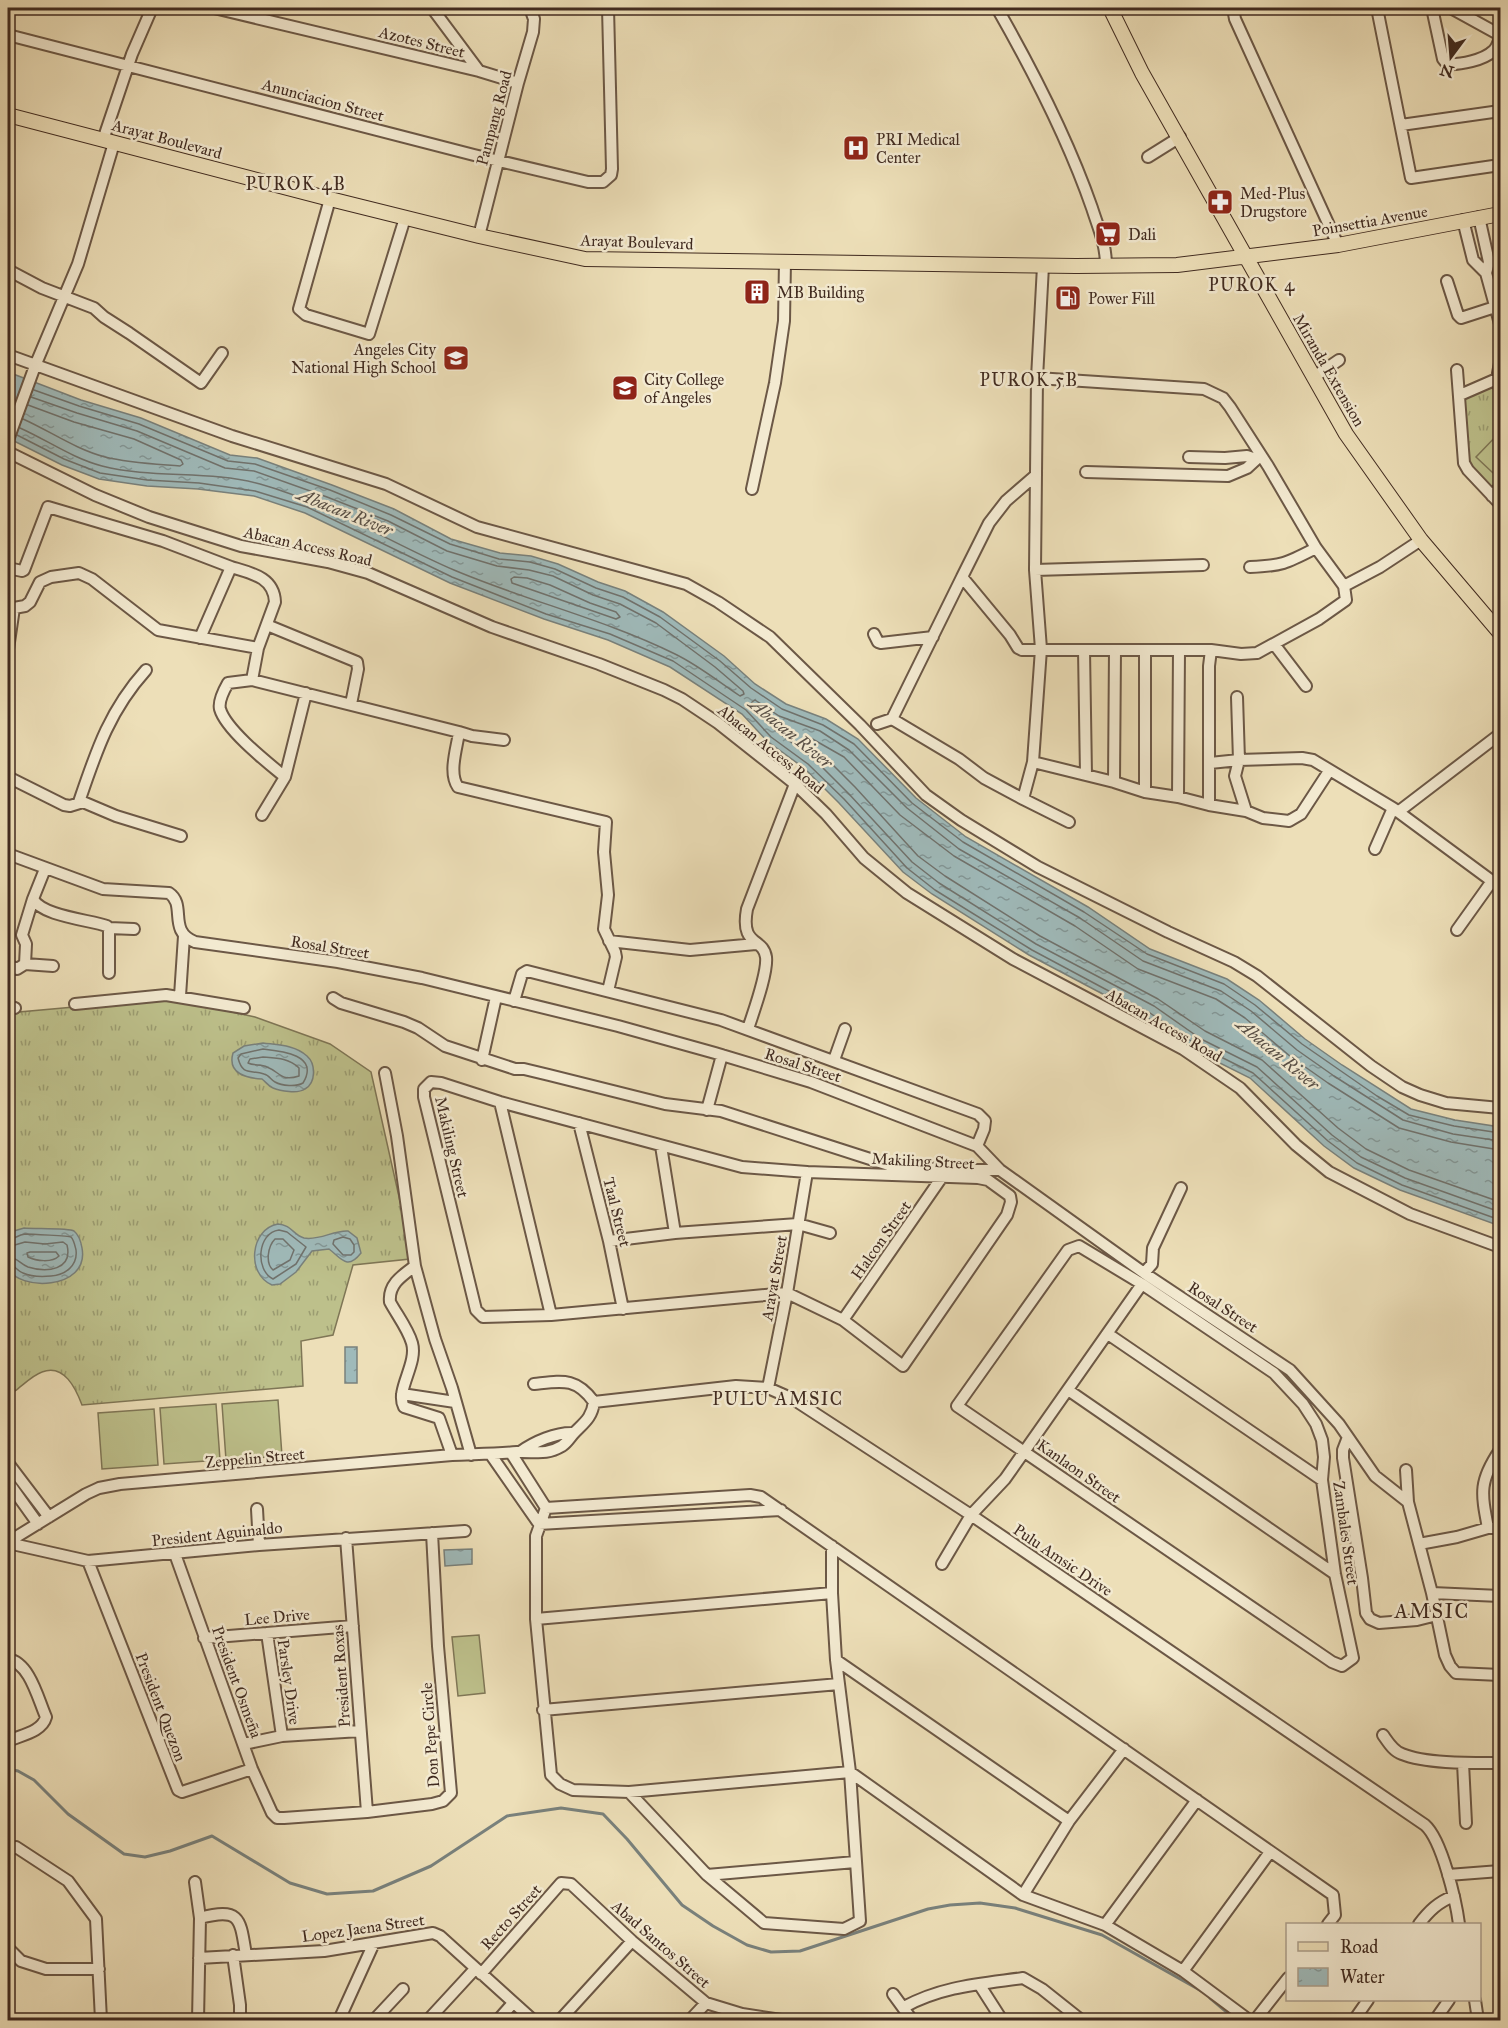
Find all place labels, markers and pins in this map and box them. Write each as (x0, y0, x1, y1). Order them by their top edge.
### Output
place label: PRI Medical Center (876, 130, 961, 167)
hospital icon: PRI Medical Center (841, 133, 871, 163)
place label: Med-Plus Drugstore (1240, 184, 1307, 222)
pharmacy icon: Med-Plus Drugstore (1205, 187, 1235, 217)
supermarket icon: Dali (1093, 219, 1123, 249)
place label: Dali (1128, 225, 1157, 244)
building icon: MB Building (742, 277, 772, 307)
place label: MB Building (777, 283, 864, 303)
fuel station icon: Power Fill (1053, 283, 1083, 313)
place label: Power Fill (1088, 289, 1156, 308)
place label: Angeles City National High School (291, 340, 437, 378)
school or university icon: Angeles City National High School (441, 343, 471, 373)
place label: City College of Angeles (644, 370, 725, 408)
school or university icon: City College of Angeles (610, 373, 640, 403)

